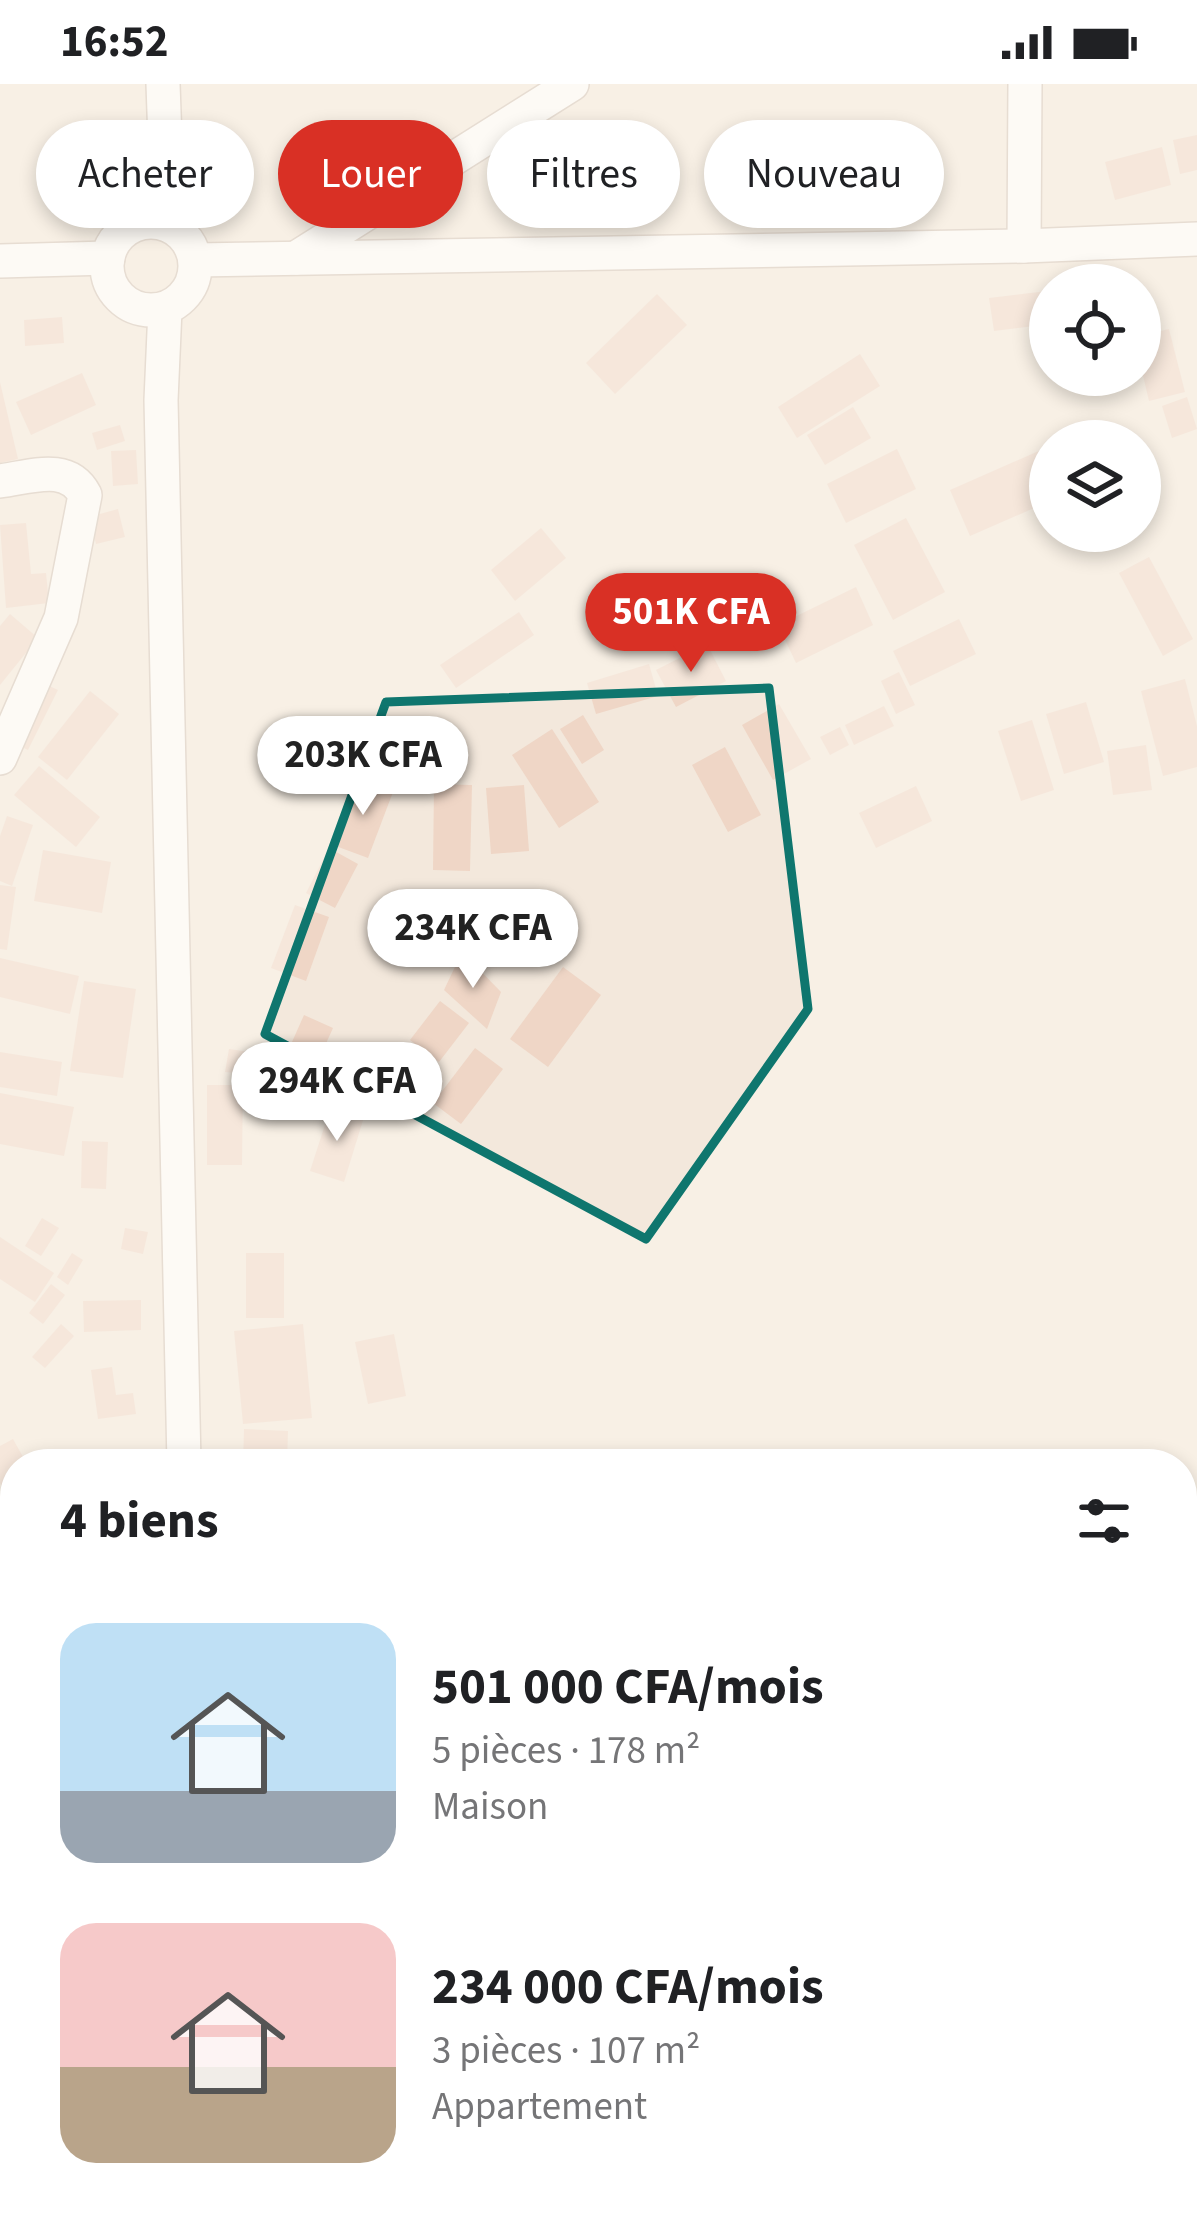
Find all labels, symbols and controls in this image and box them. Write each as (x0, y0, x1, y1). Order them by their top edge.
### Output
text: 16:52 (60, 10, 169, 74)
chip: Acheter (36, 120, 254, 228)
chip: Louer (278, 120, 463, 228)
chip: Filtres (487, 120, 680, 228)
chip: Nouveau (704, 120, 944, 228)
map controls (1029, 264, 1161, 552)
button: locate (1029, 264, 1161, 396)
button: layers (1029, 420, 1161, 552)
pin: 501K CFA (567, 573, 815, 675)
text: 501K CFA (612, 584, 770, 640)
pin: 203K CFA (239, 716, 487, 818)
text: 203K CFA (284, 727, 442, 783)
pin: 234K CFA (349, 889, 597, 991)
text: 234K CFA (394, 900, 552, 956)
pin: 294K CFA (213, 1042, 461, 1144)
text: 294K CFA (258, 1053, 416, 1109)
text: 4 biens (60, 1485, 219, 1557)
icon: filters (1071, 1488, 1137, 1554)
text: 501 000 CFA/mois (432, 1651, 824, 1723)
icon: home (156, 1671, 300, 1815)
text: 5 pièces · 178 m² (432, 1723, 700, 1779)
text: Maison (432, 1779, 548, 1835)
text: 234 000 CFA/mois (432, 1951, 824, 2023)
icon: home (156, 1971, 300, 2115)
text: 3 pièces · 107 m² (432, 2023, 700, 2079)
text: Appartement (432, 2079, 647, 2135)

